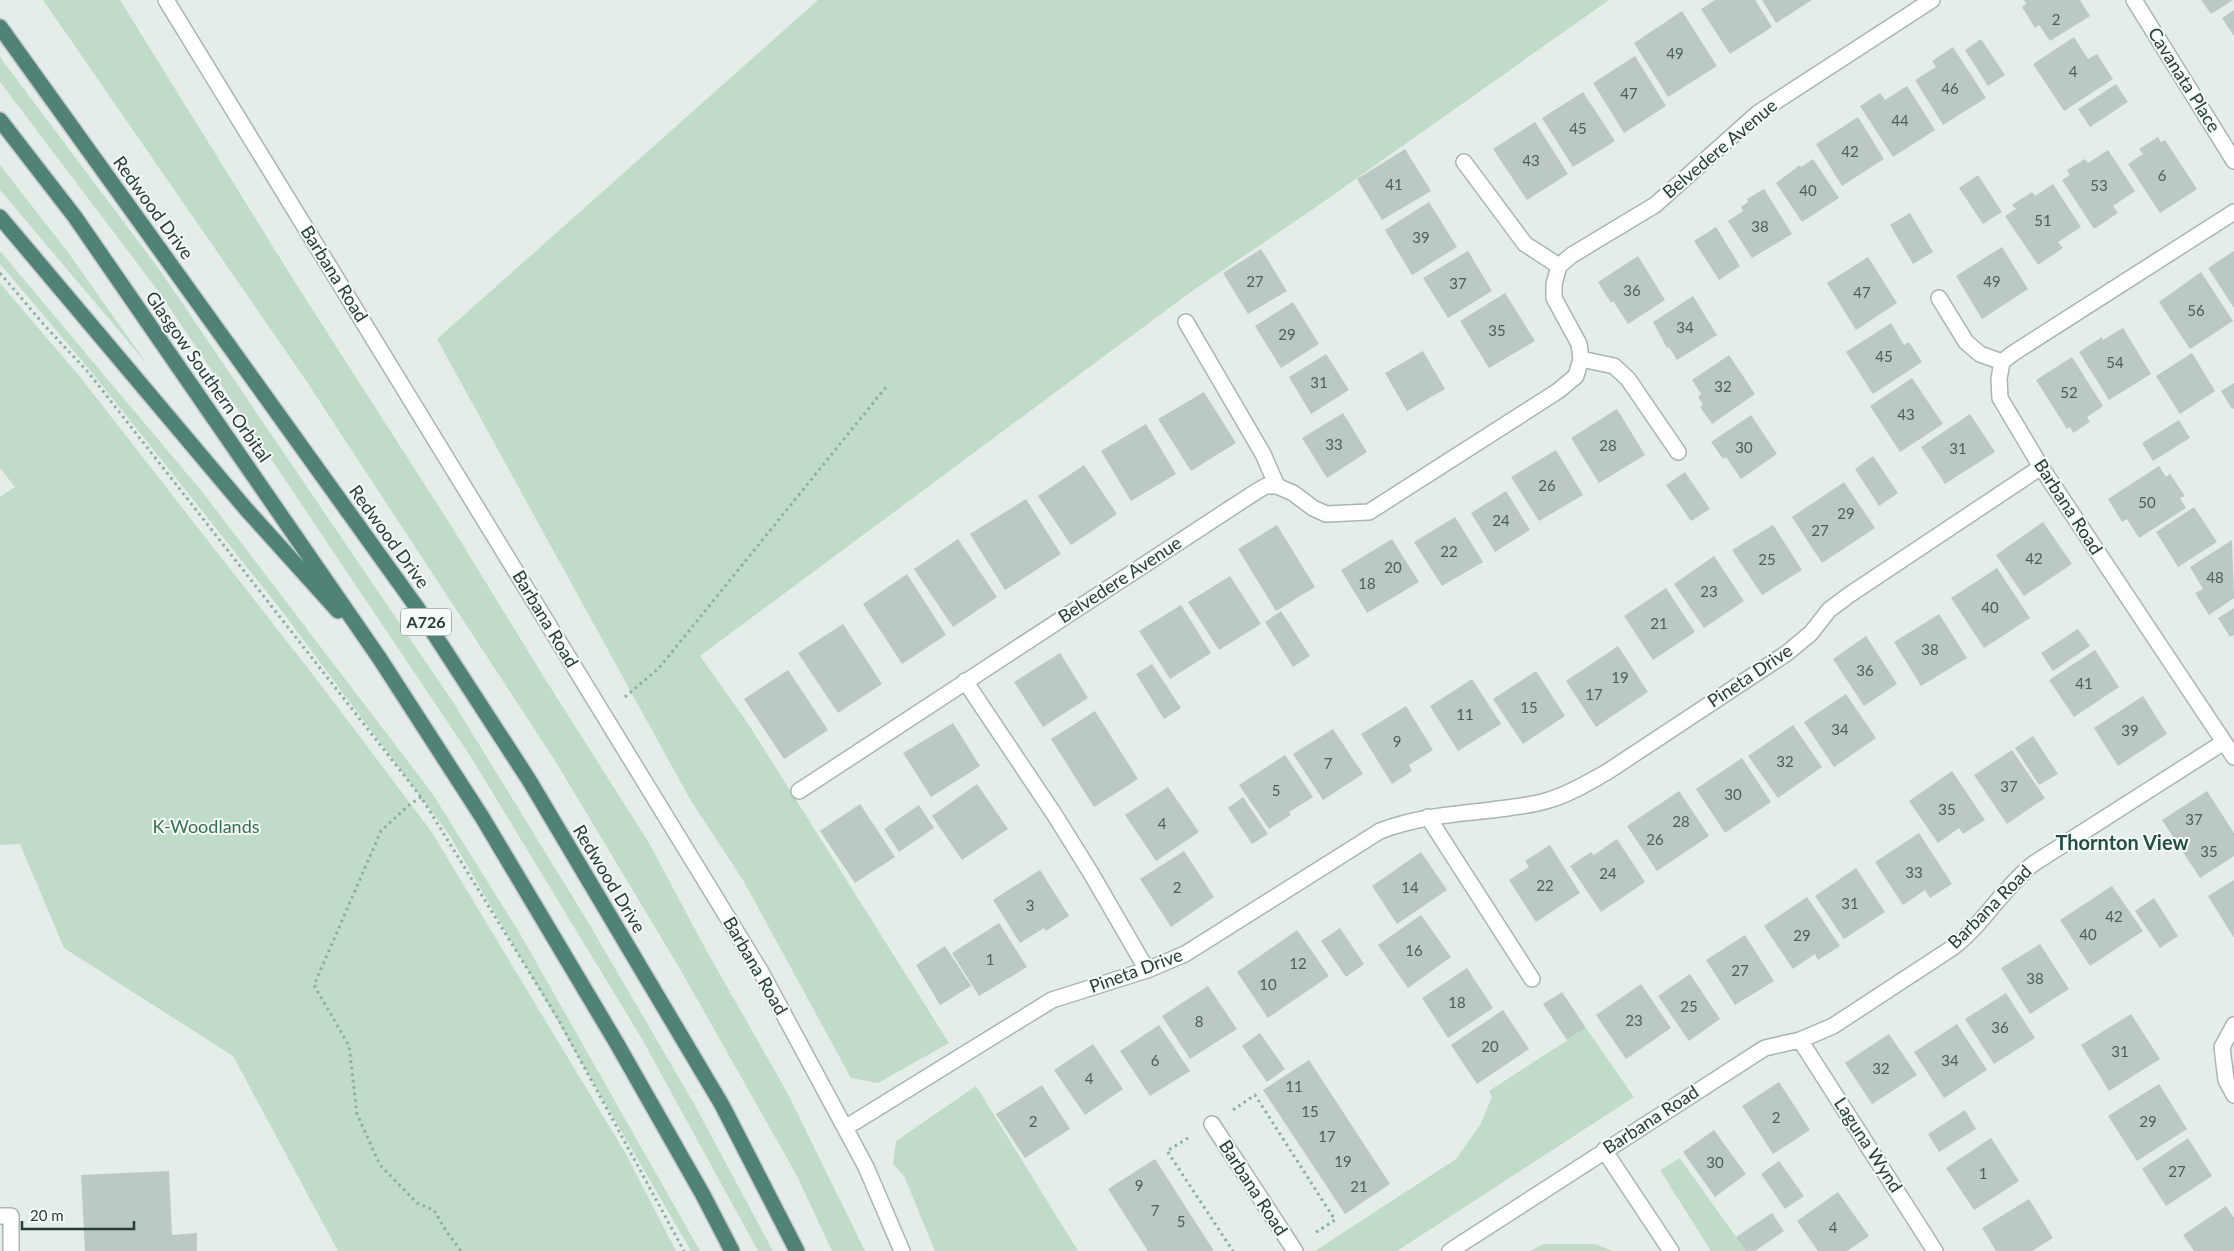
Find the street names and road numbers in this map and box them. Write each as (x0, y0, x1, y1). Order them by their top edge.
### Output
street label: Cavanata Place (2144, 23, 2226, 136)
street label: Belvedere Avenue (1658, 94, 1781, 203)
street label: Redwood Drive (109, 151, 199, 263)
street label: Barbana Road (296, 221, 373, 326)
street label: Glasgow Southern Orbital (141, 287, 276, 466)
street label: Barbana Road (2030, 455, 2108, 558)
street label: Redwood Drive (345, 480, 435, 592)
street label: Belvedere Avenue (1054, 531, 1185, 627)
street label: Barbana Road (508, 566, 583, 671)
road number: A726 (401, 608, 451, 636)
street label: Pineta Drive (1703, 639, 1796, 712)
street label: Redwood Drive (569, 820, 651, 937)
street label: Barbana Road (1943, 860, 2036, 953)
street label: Barbana Road (719, 913, 793, 1018)
street label: Pineta Drive (1086, 943, 1185, 997)
street label: Barbana Road (1599, 1080, 1702, 1158)
street label: Laguna Wynd (1830, 1093, 1908, 1196)
street label: Barbana Road (1215, 1136, 1293, 1239)

